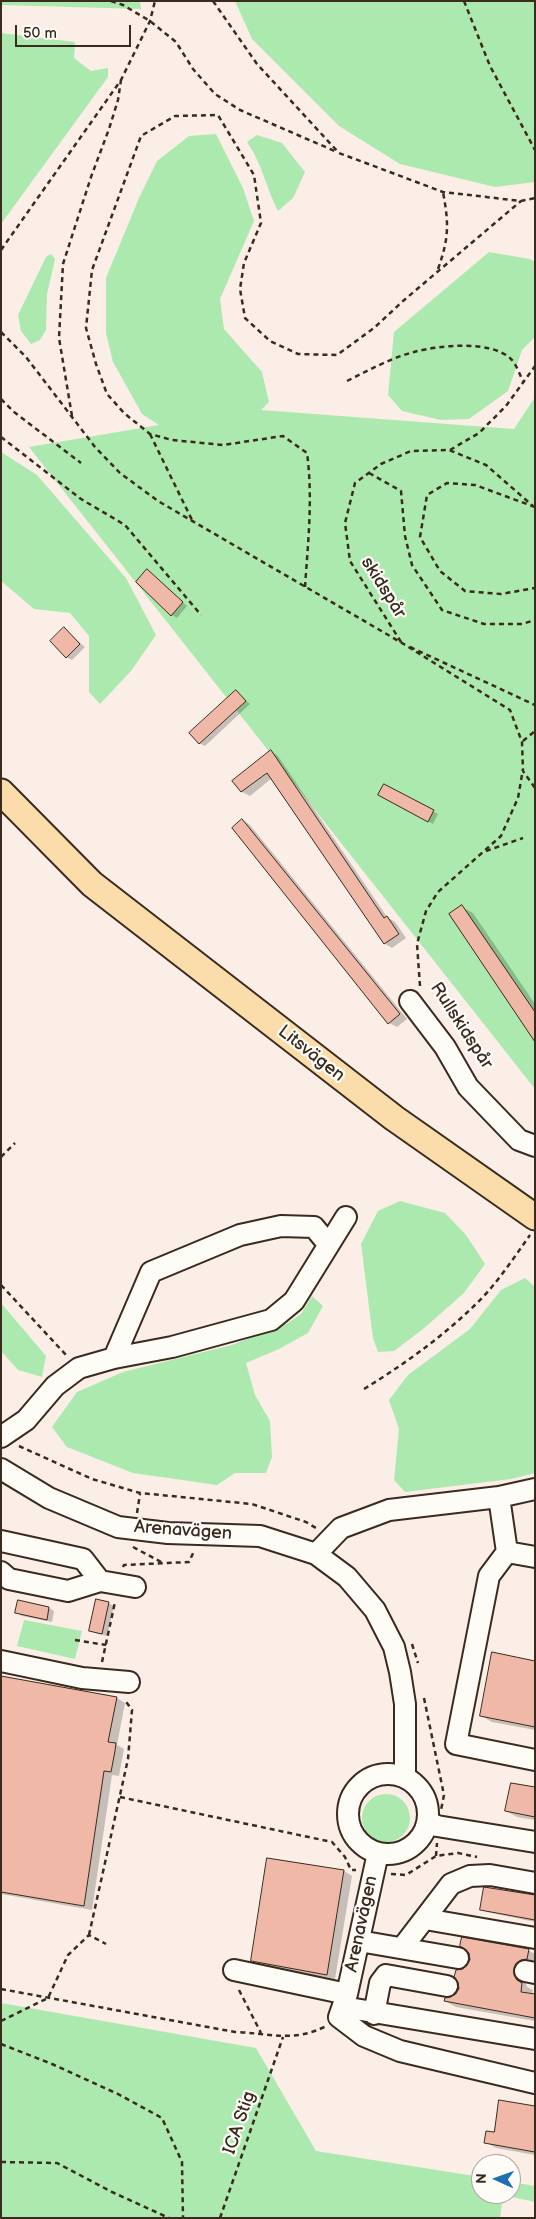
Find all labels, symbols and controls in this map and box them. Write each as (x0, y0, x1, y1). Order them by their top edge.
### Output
scale bar (18, 15, 134, 47)
text: 50 m (23, 24, 57, 43)
street label: skidspår (356, 553, 410, 623)
street label: Rullskidspår (425, 979, 497, 1073)
street label: Litsvägen (273, 1021, 349, 1087)
street label: Arenavägen (133, 1517, 233, 1545)
street label: Arenavägen (341, 1874, 383, 1974)
street label: ICA Stig (219, 2089, 261, 2157)
north arrow (471, 2154, 521, 2204)
text: N (473, 2173, 490, 2184)

